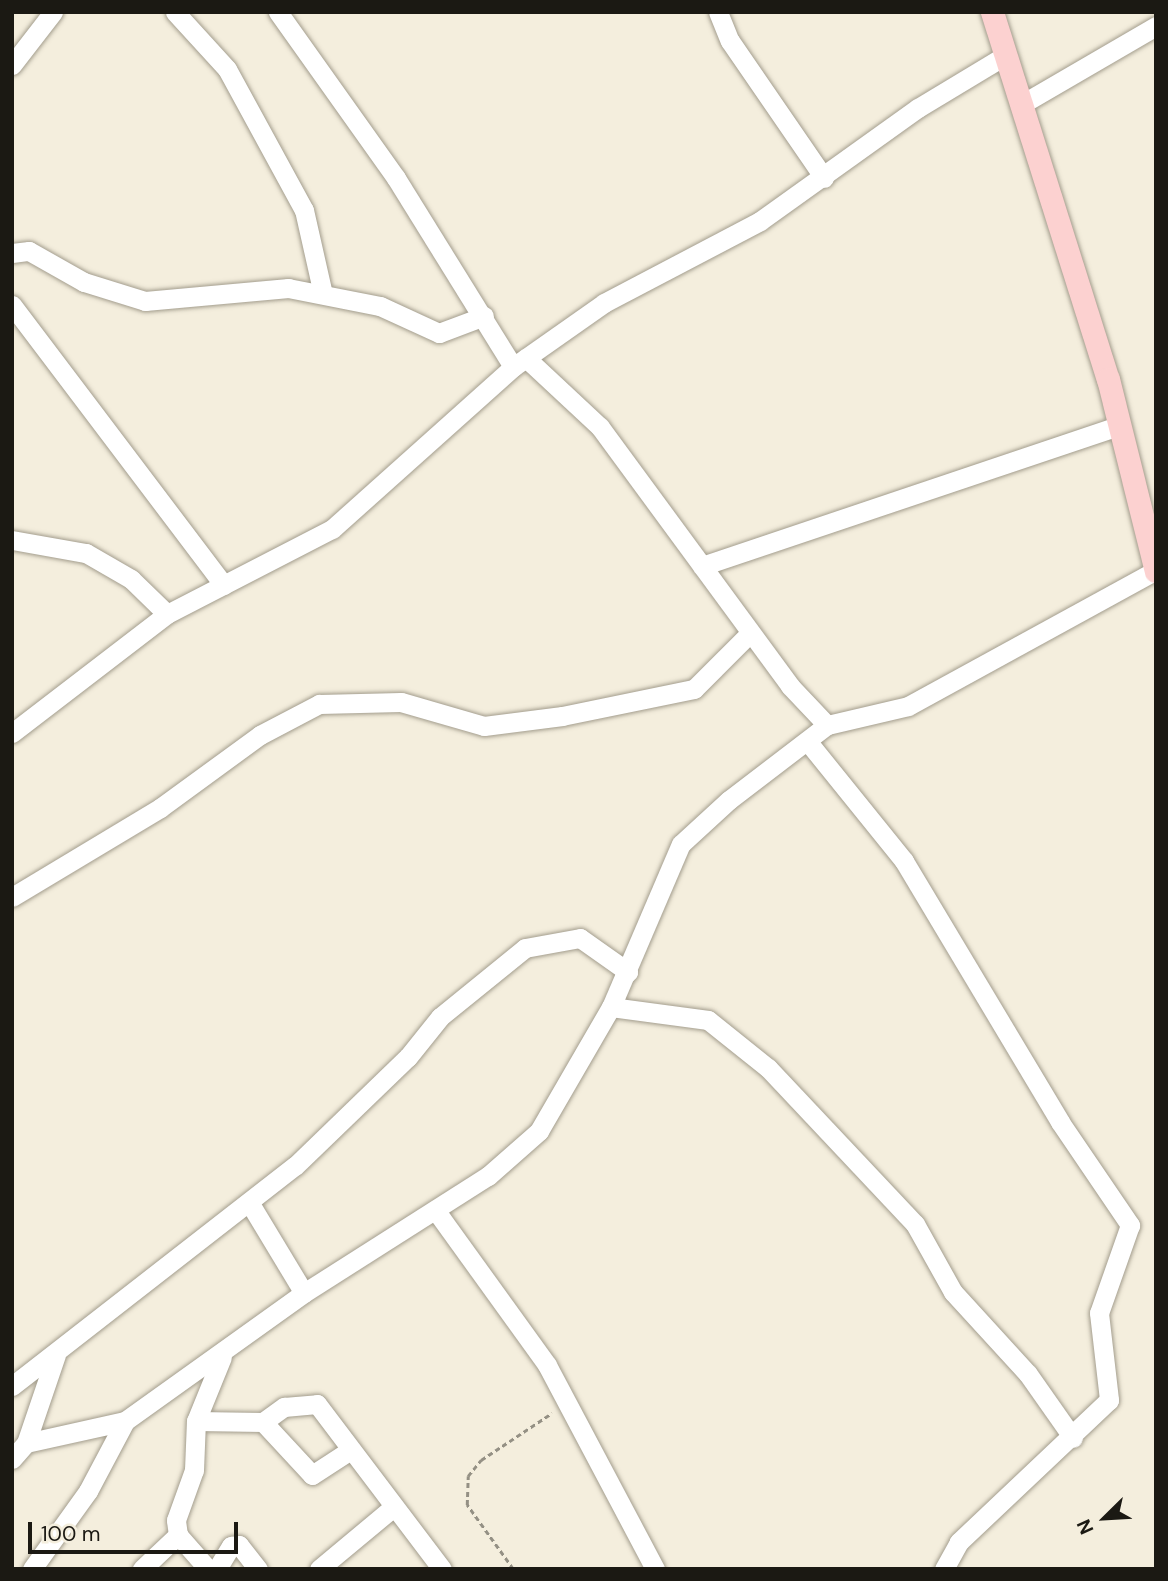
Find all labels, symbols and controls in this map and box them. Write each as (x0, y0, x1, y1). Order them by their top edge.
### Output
north arrow (1070, 1483, 1140, 1553)
scale bar (32, 1508, 242, 1552)
text: N (1071, 1515, 1100, 1538)
text: 100 m (41, 1520, 101, 1548)

